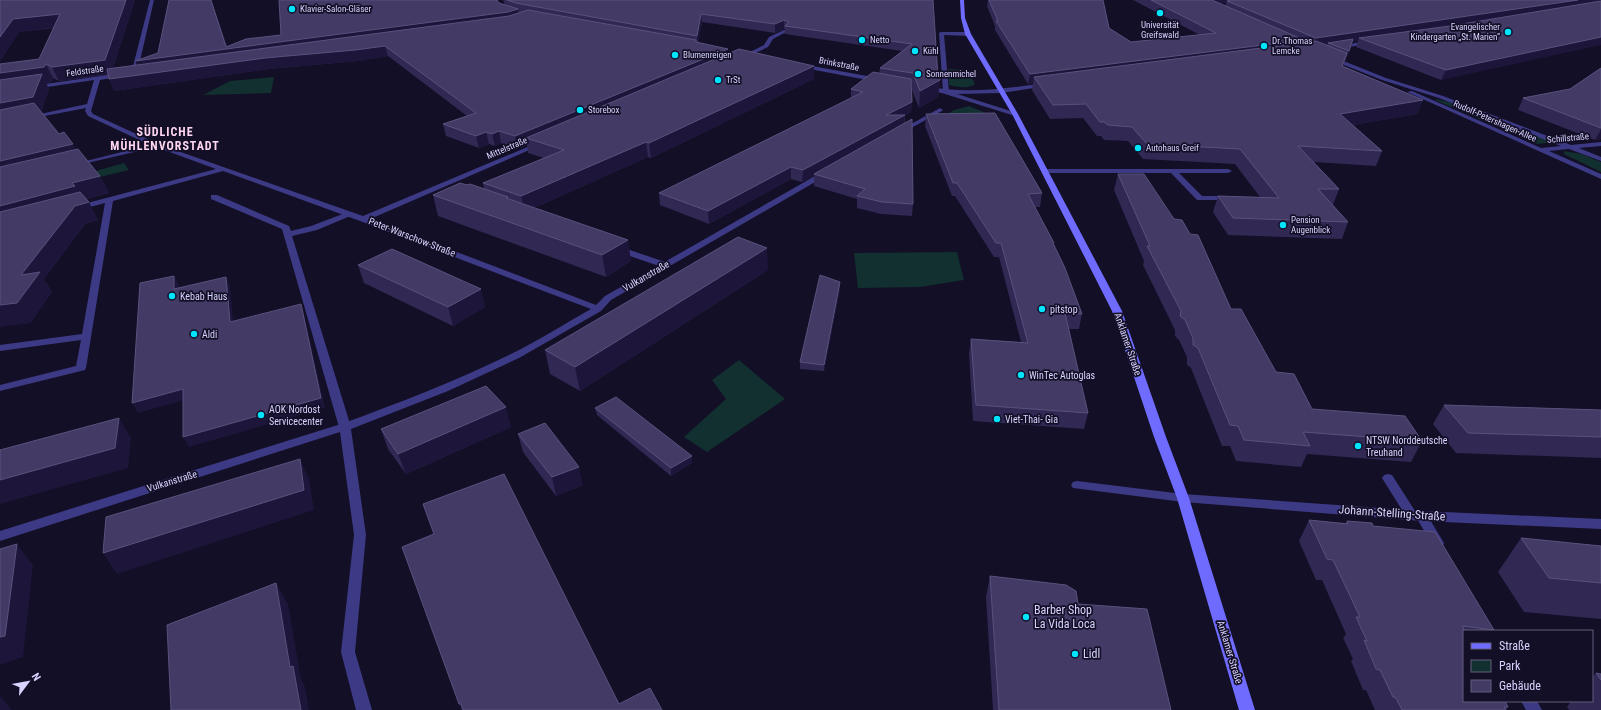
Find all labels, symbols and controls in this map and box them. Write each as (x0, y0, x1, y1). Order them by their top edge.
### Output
marker: Klavier-Salon-Gläser (287, 4, 297, 14)
place label: Klavier-Salon-Gläser (300, 4, 371, 14)
marker: Universität Greifswald (1155, 8, 1165, 18)
place label: Universität Greifswald (1141, 20, 1179, 40)
place label: Evangelischer Kindergarten „St. Marien“ (1411, 22, 1500, 42)
marker: Evangelischer Kindergarten „St. Marien“ (1503, 27, 1513, 37)
marker: Netto (857, 35, 867, 45)
place label: Netto (870, 35, 890, 45)
place label: Dr. Thomas Lemcke (1272, 36, 1312, 56)
marker: Dr. Thomas Lemcke (1259, 41, 1269, 51)
marker: Kühl (910, 46, 920, 56)
place label: Kühl (923, 46, 939, 56)
marker: Blumenreigen (670, 50, 680, 60)
place label: Blumenreigen (683, 50, 732, 60)
street label: Brinkstraße (818, 55, 860, 73)
street label: Feldstraße (66, 63, 104, 79)
marker: Sonnenmichel (913, 69, 923, 79)
place label: Sonnenmichel (926, 69, 976, 79)
marker: TrSt (713, 75, 723, 85)
place label: TrSt (726, 75, 741, 85)
street label: Rudolf-Petershagen-Allee (1452, 98, 1538, 144)
marker: Storebox (575, 105, 585, 115)
place label: Storebox (588, 105, 620, 115)
district label: SÜDLICHE MÜHLENVORSTADT (110, 124, 220, 153)
street label: Schillstraße (1547, 131, 1589, 145)
street label: Mittelstraße (485, 135, 529, 161)
marker: Autohaus Greif (1133, 143, 1143, 153)
place label: Autohaus Greif (1146, 143, 1199, 153)
street label: Peter-Warschow-Straße (367, 215, 457, 259)
place label: Pension Augenblick (1291, 215, 1330, 235)
marker: Pension Augenblick (1278, 220, 1288, 230)
street label: Vulkanstraße (621, 258, 671, 294)
marker: Kebab Haus (167, 291, 177, 301)
place label: Kebab Haus (180, 291, 228, 302)
marker: pitstop (1037, 304, 1047, 314)
place label: pitstop (1050, 304, 1078, 315)
street label: Anklamer Straße (1112, 311, 1144, 377)
marker: Aldi (189, 329, 199, 339)
place label: Aldi (202, 329, 217, 340)
marker: WinTec Autoglas (1016, 370, 1026, 380)
place label: WinTec Autoglas (1029, 370, 1096, 381)
place label: AOK Nordost Servicecenter (269, 404, 323, 427)
marker: AOK Nordost Servicecenter (256, 410, 266, 420)
marker: Viet-Thai- Gia (992, 414, 1002, 424)
place label: Viet-Thai- Gia (1005, 414, 1058, 425)
place label: NTSW Norddeutsche Treuhand (1366, 435, 1448, 458)
marker: NTSW Norddeutsche Treuhand (1353, 441, 1363, 451)
street label: Vulkanstraße (146, 468, 199, 494)
street label: Johann-Stelling-Straße (1338, 502, 1446, 524)
place label: Barber Shop La Vida Loca (1034, 603, 1095, 631)
marker: Barber Shop La Vida Loca (1021, 612, 1031, 622)
street label: Anklamer Straße (1215, 619, 1245, 685)
legend (1463, 630, 1593, 702)
text: Straße (1499, 639, 1530, 653)
place label: Lidl (1083, 647, 1100, 661)
marker: Lidl (1070, 649, 1080, 659)
text: Park (1499, 659, 1521, 673)
north arrow (8, 662, 48, 702)
text: N (29, 671, 43, 683)
text: Gebäude (1499, 679, 1541, 693)

